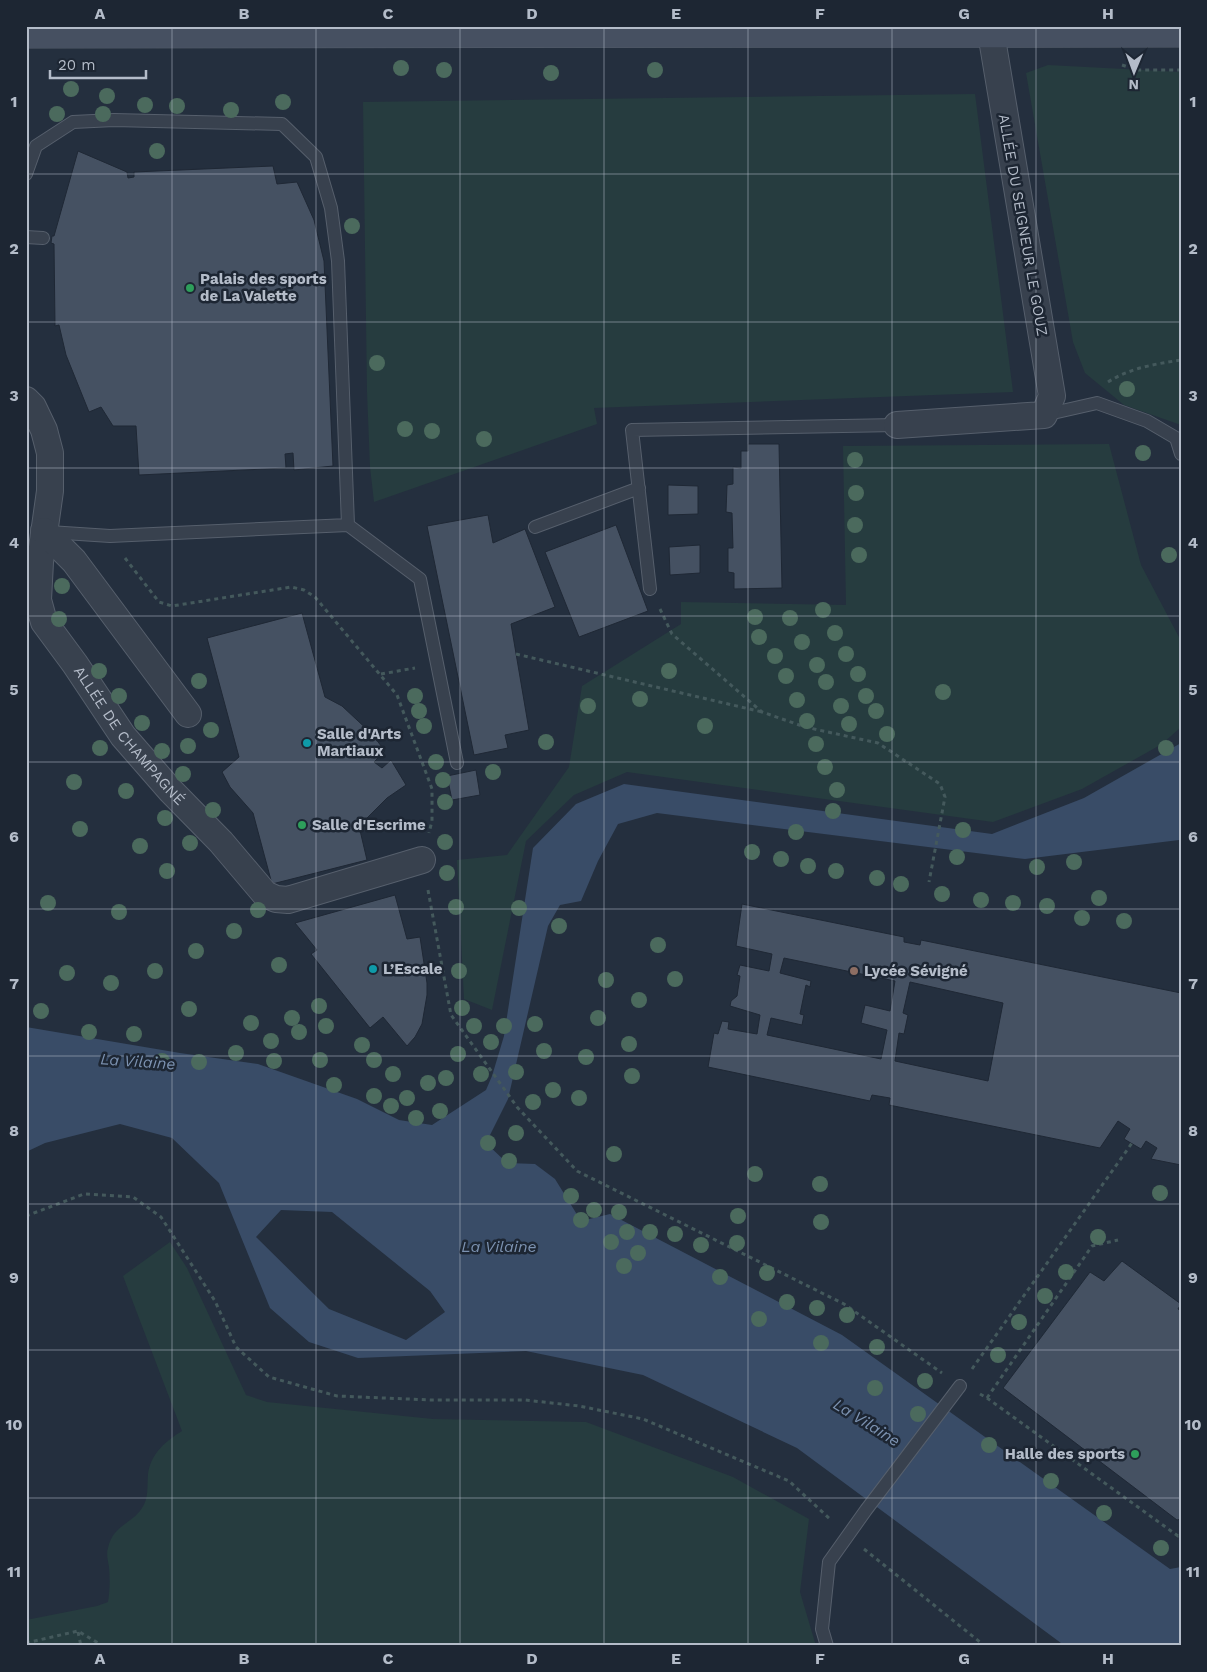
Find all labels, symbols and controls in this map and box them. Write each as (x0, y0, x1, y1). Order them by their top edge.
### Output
text: A (95, 4, 106, 23)
text: B (239, 4, 250, 23)
text: C (383, 4, 394, 23)
text: D (526, 4, 538, 23)
text: E (671, 4, 681, 23)
text: F (815, 4, 825, 23)
text: G (958, 4, 970, 23)
text: H (1102, 4, 1114, 23)
scale bar (50, 48, 146, 80)
north arrow (1110, 48, 1160, 98)
text: 20 m (58, 56, 96, 74)
text: N (1128, 77, 1139, 93)
text: 1 (11, 92, 17, 111)
text: 1 (1190, 92, 1196, 111)
street label: ALLÉE DU SEIGNEUR LE GOUZ (995, 113, 1051, 337)
text: 2 (9, 239, 19, 258)
text: 2 (1188, 239, 1198, 258)
place label: Palais des sports de La Valette (200, 270, 327, 305)
marker: Palais des sports de La Valette (184, 282, 196, 294)
text: 3 (9, 386, 19, 405)
text: 3 (1188, 386, 1198, 405)
text: 4 (9, 533, 19, 552)
text: 4 (1188, 533, 1198, 552)
street label: ALLÉE DE CHAMPAGNÉ (70, 663, 189, 809)
text: 5 (9, 680, 19, 699)
text: 5 (1188, 680, 1198, 699)
place label: Salle d'Arts Martiaux (317, 725, 401, 760)
marker: Salle d'Arts Martiaux (301, 737, 313, 749)
place label: Salle d'Escrime (312, 816, 426, 834)
marker: Salle d'Escrime (296, 819, 308, 831)
text: 6 (9, 827, 19, 846)
text: 6 (1188, 827, 1198, 846)
place label: L’Escale (383, 960, 443, 978)
place label: Lycée Sévigné (864, 962, 968, 980)
marker: L’Escale (367, 963, 379, 975)
marker: Lycée Sévigné (848, 965, 860, 977)
text: 7 (9, 974, 19, 993)
text: 7 (1188, 974, 1198, 993)
water label: La Vilaine (100, 1049, 176, 1074)
text: 8 (9, 1121, 19, 1140)
text: 8 (1188, 1121, 1198, 1140)
water label: La Vilaine (461, 1237, 537, 1256)
text: 9 (9, 1268, 19, 1287)
text: 9 (1188, 1268, 1198, 1287)
water label: La Vilaine (830, 1394, 904, 1450)
text: 10 (5, 1415, 23, 1434)
text: 10 (1184, 1415, 1202, 1434)
place label: Halle des sports (1005, 1445, 1125, 1463)
marker: Halle des sports (1129, 1448, 1141, 1460)
text: 11 (7, 1562, 21, 1581)
text: 11 (1186, 1562, 1200, 1581)
text: A (95, 1649, 106, 1668)
text: B (239, 1649, 250, 1668)
text: C (383, 1649, 394, 1668)
text: D (526, 1649, 538, 1668)
text: E (671, 1649, 681, 1668)
text: F (815, 1649, 825, 1668)
text: G (958, 1649, 970, 1668)
text: H (1102, 1649, 1114, 1668)

